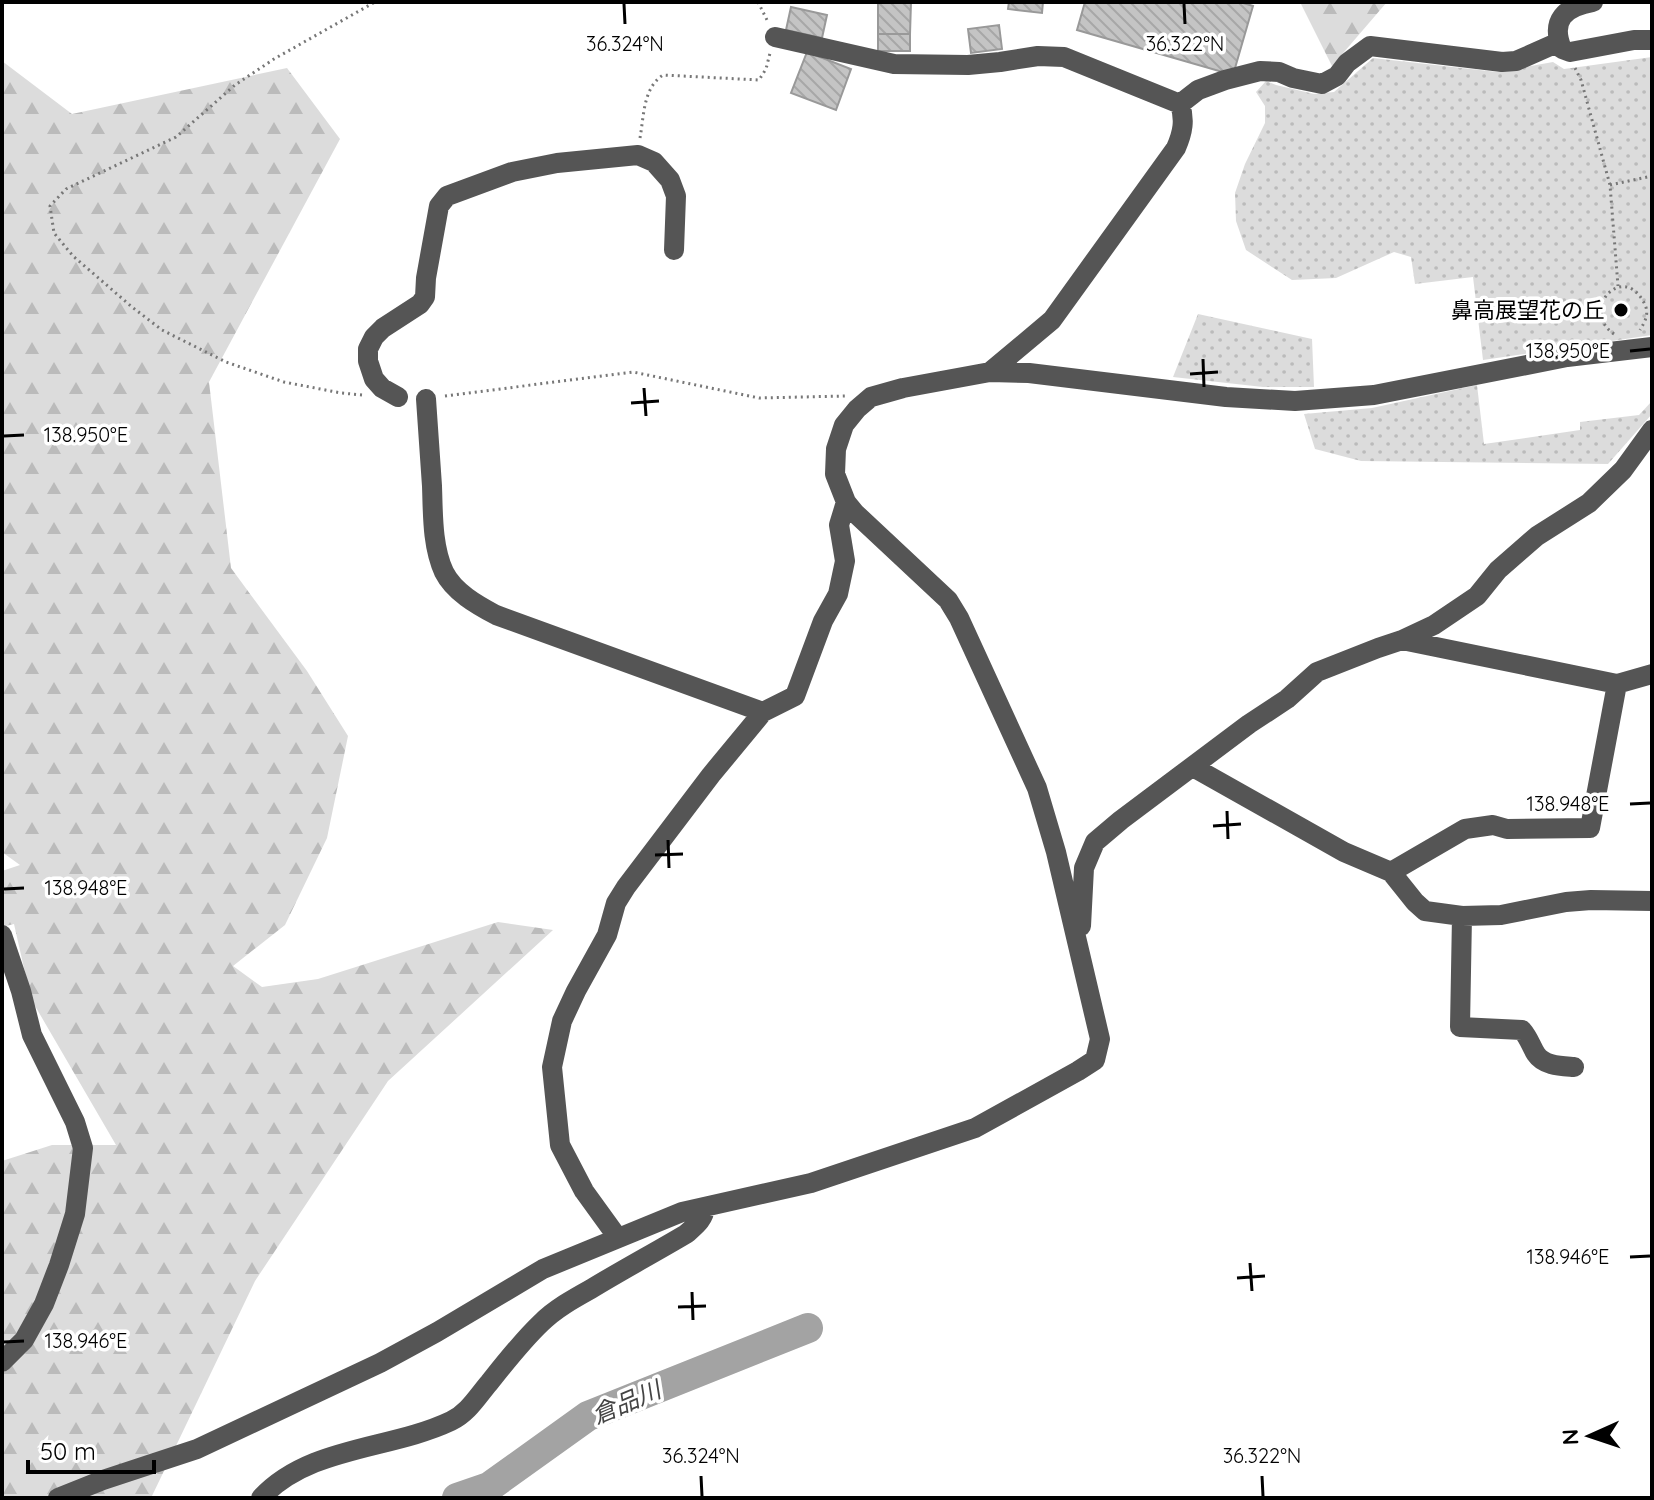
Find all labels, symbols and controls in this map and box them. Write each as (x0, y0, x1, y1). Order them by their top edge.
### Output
text: 36.324°N (586, 31, 664, 56)
text: 36.322°N (1146, 31, 1224, 56)
place label: 鼻高展望花の丘 (1451, 296, 1605, 324)
marker: 鼻高展望花の丘 (1612, 301, 1630, 319)
text: 138.950°E (1526, 338, 1610, 363)
text: 138.950°E (44, 422, 128, 447)
text: 138.948°E (1527, 791, 1609, 816)
text: 138.948°E (45, 875, 127, 900)
text: 138.946°E (1527, 1244, 1609, 1269)
text: 138.946°E (45, 1328, 127, 1353)
water label: 倉品川 (587, 1373, 668, 1430)
north arrow (1550, 1396, 1630, 1476)
scale bar (28, 1424, 154, 1474)
text: N (1556, 1428, 1584, 1446)
text: 50 m (40, 1436, 96, 1466)
text: 36.324°N (662, 1443, 740, 1468)
text: 36.322°N (1223, 1443, 1301, 1468)

